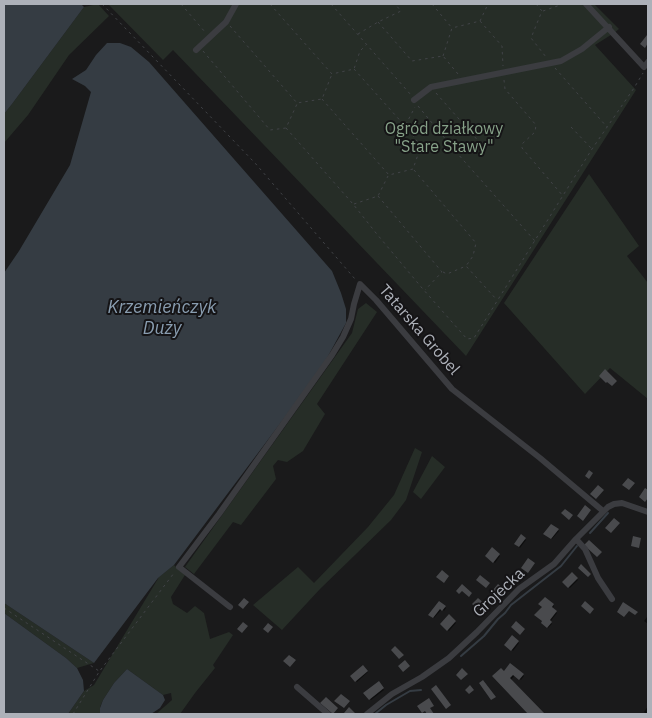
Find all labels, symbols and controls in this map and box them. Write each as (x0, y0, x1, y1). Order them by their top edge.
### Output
park label: Ogród działkowy "Stare Stawy" (385, 119, 503, 157)
street label: Tatarska Grobel (375, 281, 463, 379)
water label: Krzemieńczyk Duży (108, 297, 216, 340)
street label: Grojecka (469, 564, 529, 622)

